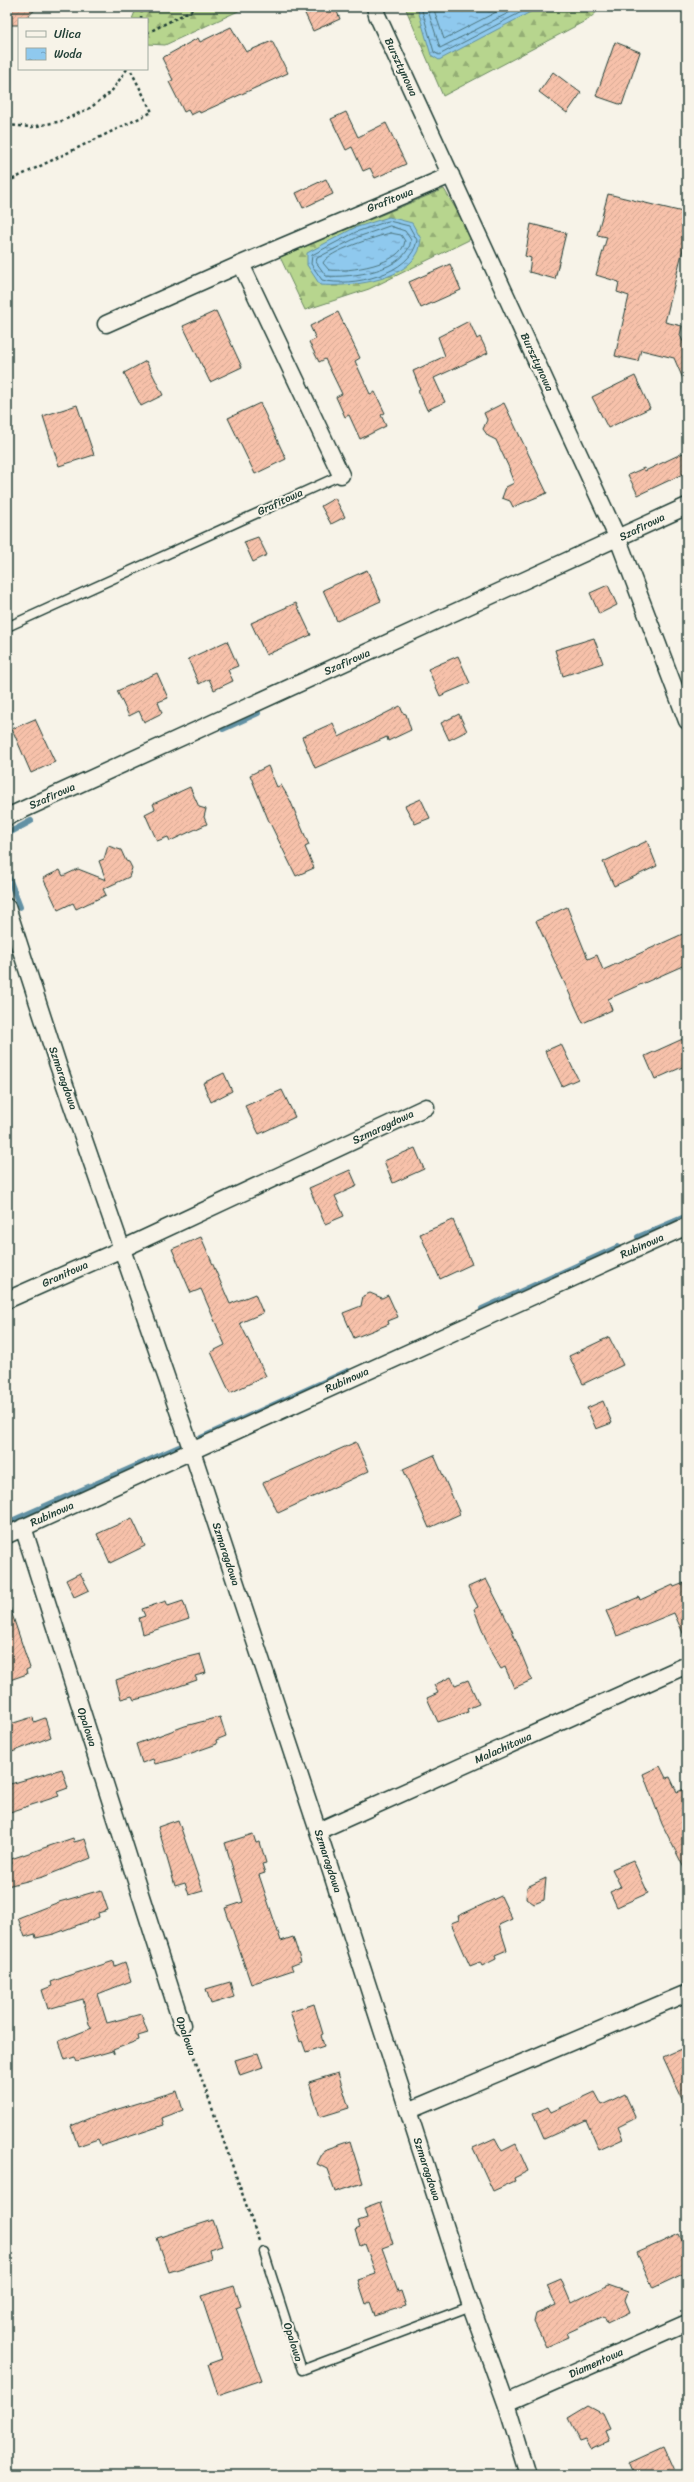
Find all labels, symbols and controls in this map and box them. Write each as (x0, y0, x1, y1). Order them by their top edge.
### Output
legend (18, 18, 148, 70)
text: Ulica (54, 23, 82, 45)
street label: Bursztynowa (379, 35, 423, 100)
text: Woda (54, 43, 83, 65)
street label: Grafitowa (364, 182, 417, 218)
street label: Bursztynowa (515, 330, 559, 395)
street label: Grafitowa (254, 483, 306, 521)
street label: Szafirowa (616, 508, 669, 546)
street label: Szafirowa (321, 643, 374, 681)
street label: Szafirowa (26, 777, 79, 815)
street label: Szmaragdowa (43, 1044, 83, 1113)
street label: Szmaragdowa (349, 1104, 417, 1150)
street label: Rubinowa (617, 1228, 667, 1264)
street label: Granitowa (39, 1255, 92, 1293)
street label: Rubinowa (322, 1362, 372, 1398)
street label: Rubinowa (27, 1496, 77, 1532)
street label: Szmaragdowa (207, 1520, 245, 1589)
street label: Opalowa (72, 1705, 102, 1750)
street label: Malachitowa (471, 1727, 535, 1769)
street label: Szmaragdowa (309, 1827, 347, 1896)
street label: Opalowa (170, 2014, 202, 2059)
street label: Szmaragdowa (408, 2135, 446, 2204)
street label: Opalowa (278, 2320, 308, 2365)
street label: Diamentowa (566, 2342, 627, 2383)

